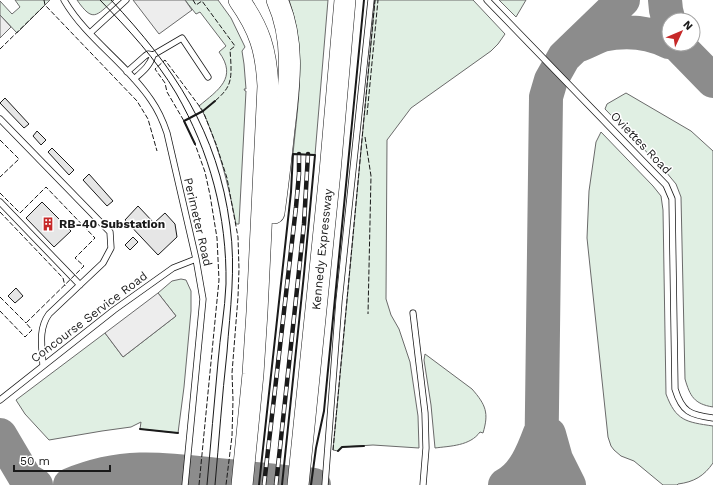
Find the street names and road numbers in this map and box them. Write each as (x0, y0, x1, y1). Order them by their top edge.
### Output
street label: Oviettes Road (608, 109, 674, 177)
street label: Perimeter Road (181, 176, 215, 268)
street label: Kennedy Expressway (309, 187, 335, 311)
street label: Concourse Service Road (28, 269, 150, 365)

